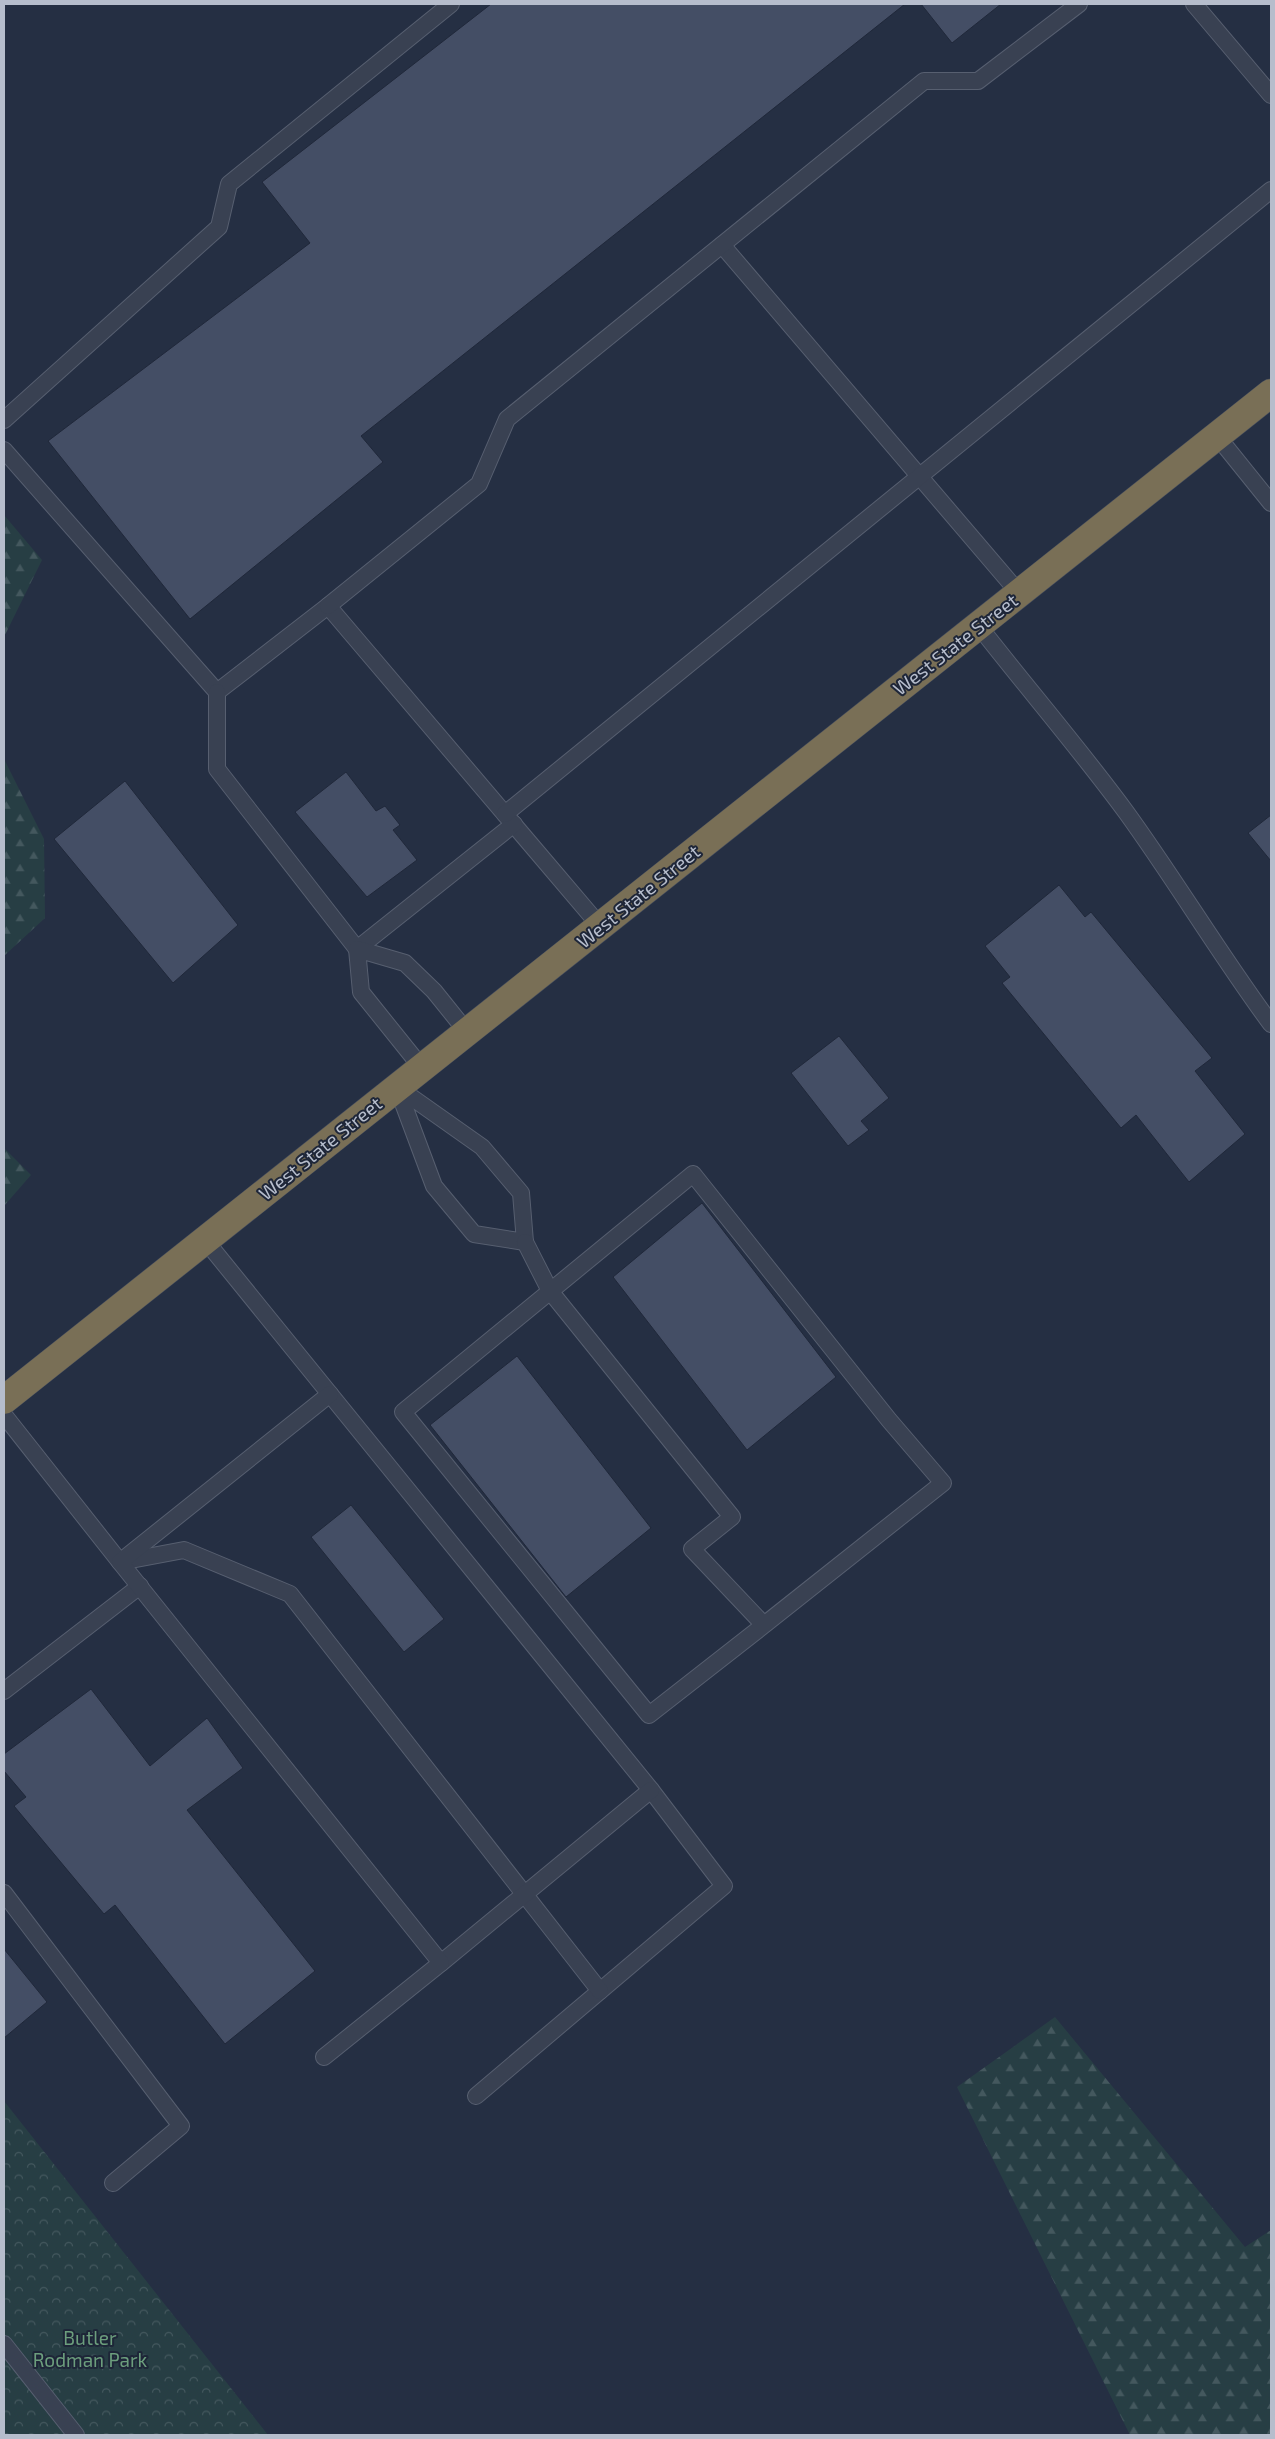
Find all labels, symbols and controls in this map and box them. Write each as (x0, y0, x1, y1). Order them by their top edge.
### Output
street label: West State Street (888, 588, 1022, 700)
street label: West State Street (572, 839, 704, 953)
street label: West State Street (254, 1091, 386, 1205)
park label: Butler Rodman Park (33, 2326, 148, 2371)

